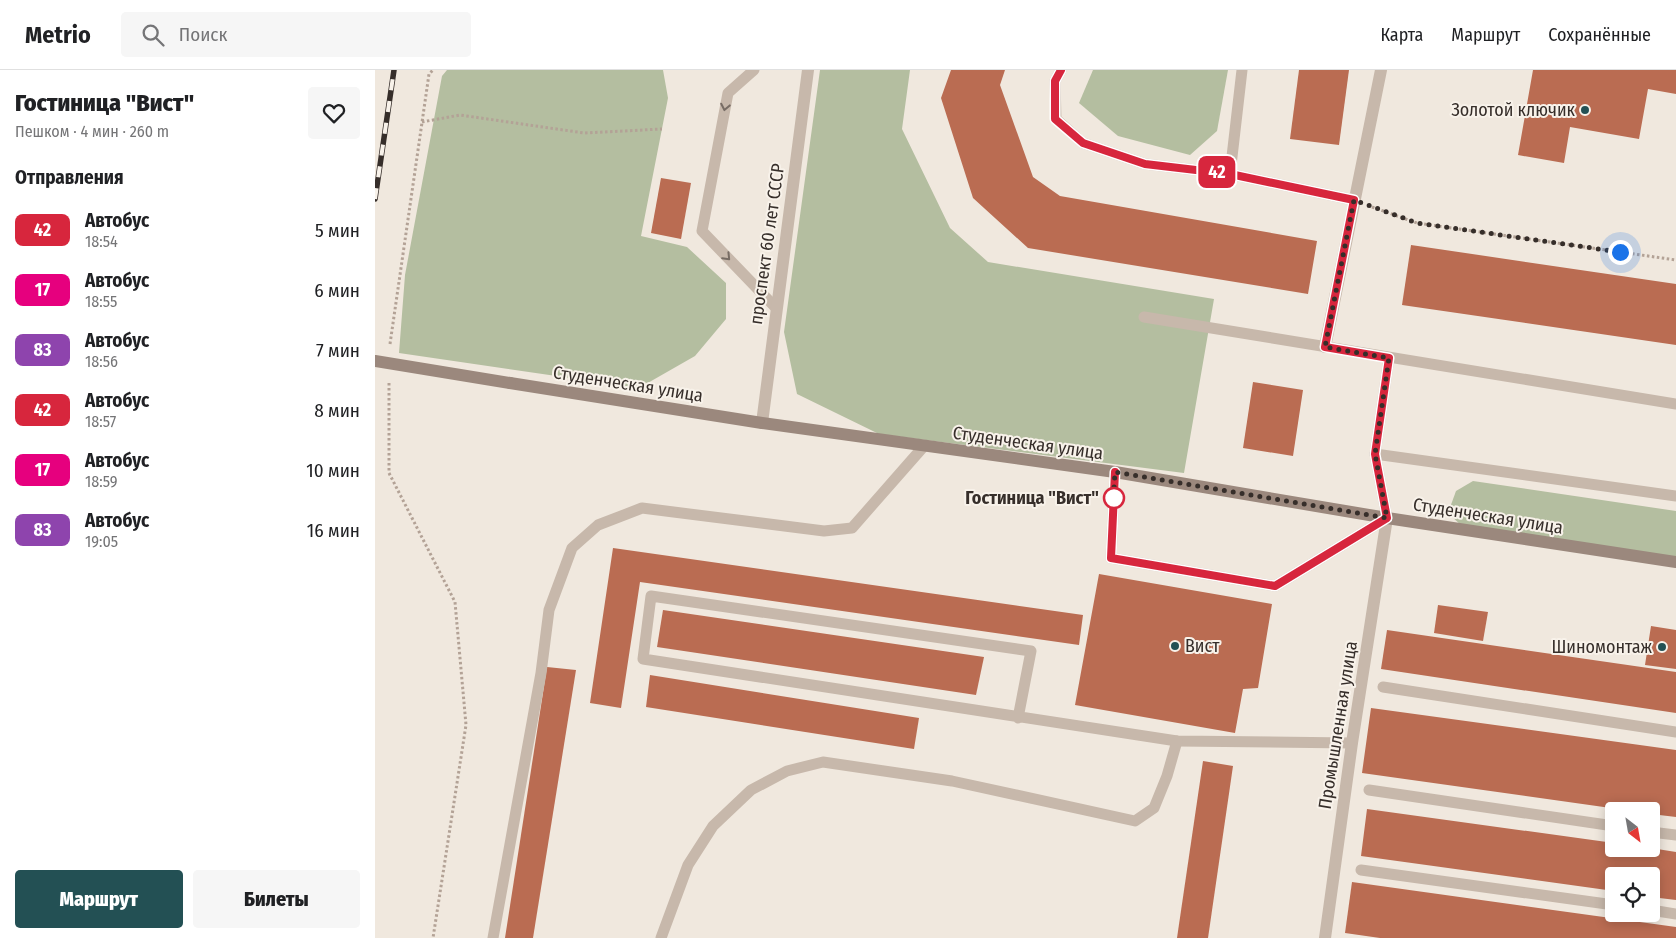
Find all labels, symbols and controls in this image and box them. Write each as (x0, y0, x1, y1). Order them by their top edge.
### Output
search box (121, 12, 471, 57)
text: Metrio (25, 21, 91, 49)
icon: search (139, 21, 167, 49)
text: Поиск (179, 23, 227, 46)
text: Карта (1380, 24, 1423, 46)
text: Маршрут (1451, 24, 1520, 46)
text: Сохранённые (1548, 24, 1651, 46)
button: heart (308, 87, 360, 139)
text: Гостиница "Вист" (15, 89, 194, 117)
place label: Золотой ключик (1451, 99, 1576, 121)
one-way arrow (721, 102, 731, 111)
marker: Золотой ключик (1579, 104, 1591, 116)
text: Пешком · 4 мин · 260 m (15, 122, 169, 141)
line badge: 42 (1195, 156, 1239, 188)
text: 42 (1208, 161, 1226, 183)
street label: проспект 60 лет СССР (745, 162, 789, 326)
text: Отправления (15, 166, 124, 189)
text: Автобус (85, 209, 149, 232)
text: 42 (34, 219, 51, 241)
text: 5 мин (315, 219, 360, 242)
text: 18:54 (85, 232, 118, 251)
your location (1608, 240, 1633, 265)
one-way arrow (721, 251, 730, 260)
text: Автобус (85, 269, 149, 292)
text: 17 (35, 279, 50, 301)
text: 6 мин (314, 279, 360, 302)
text: 18:55 (85, 292, 117, 311)
text: Автобус (85, 329, 149, 352)
text: 83 (33, 339, 52, 361)
text: 7 мин (316, 339, 360, 362)
text: 18:56 (85, 352, 118, 371)
street label: Студенческая улица (551, 361, 705, 407)
text: Автобус (85, 389, 149, 412)
text: 42 (34, 399, 51, 421)
text: 8 мин (314, 399, 360, 422)
text: 18:57 (85, 412, 116, 431)
street label: Студенческая улица (951, 422, 1105, 464)
text: Автобус (85, 449, 149, 472)
text: 17 (35, 459, 50, 481)
text: 10 мин (306, 459, 360, 482)
text: 18:59 (85, 472, 118, 491)
place label: Гостиница "Вист" (965, 487, 1099, 509)
marker: Гостиница "Вист" (1103, 487, 1125, 509)
street label: Студенческая улица (1411, 493, 1565, 539)
text: Автобус (85, 509, 149, 532)
text: 83 (33, 519, 52, 541)
text: 16 мин (307, 519, 360, 542)
text: 19:05 (85, 532, 118, 551)
place label: Вист (1185, 635, 1220, 657)
place label: Шиномонтаж (1551, 636, 1652, 658)
street label: Промышленная улица (1314, 639, 1362, 811)
marker: Вист (1169, 640, 1181, 652)
marker: Шиномонтаж (1656, 641, 1668, 653)
north arrow (1605, 802, 1660, 858)
map controls (1605, 802, 1660, 922)
button: locate (1605, 867, 1660, 922)
button: Маршрут (15, 870, 183, 928)
button: Билеты (193, 870, 360, 928)

